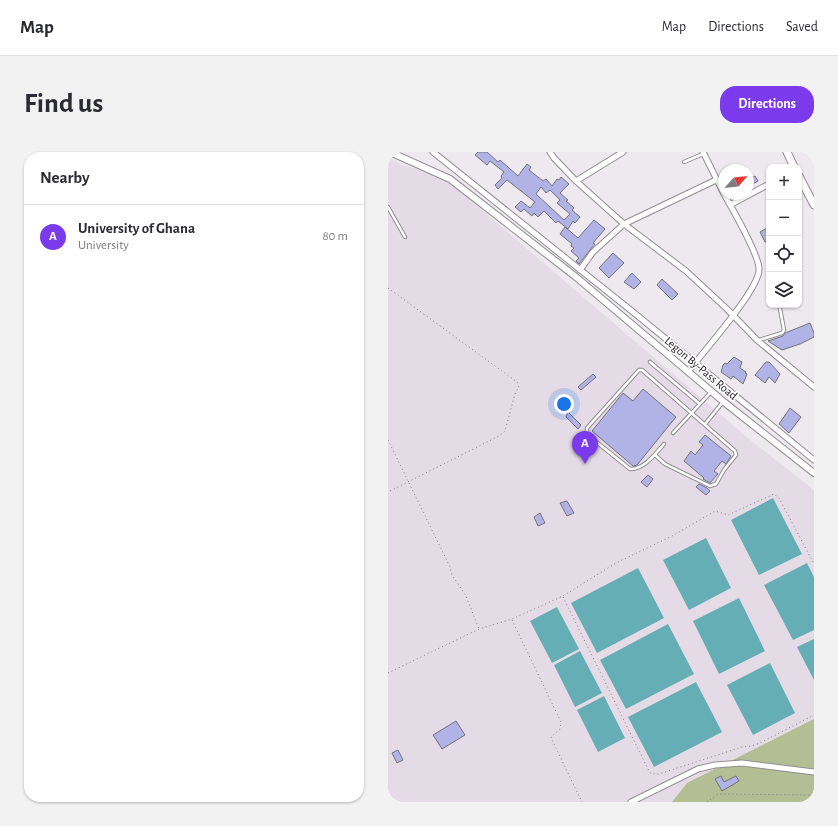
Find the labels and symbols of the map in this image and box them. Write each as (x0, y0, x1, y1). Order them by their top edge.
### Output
north arrow (718, 164, 754, 200)
street label: Legon By-Pass Road (662, 334, 740, 403)
your location (554, 394, 574, 414)
pin: A (572, 431, 598, 464)

